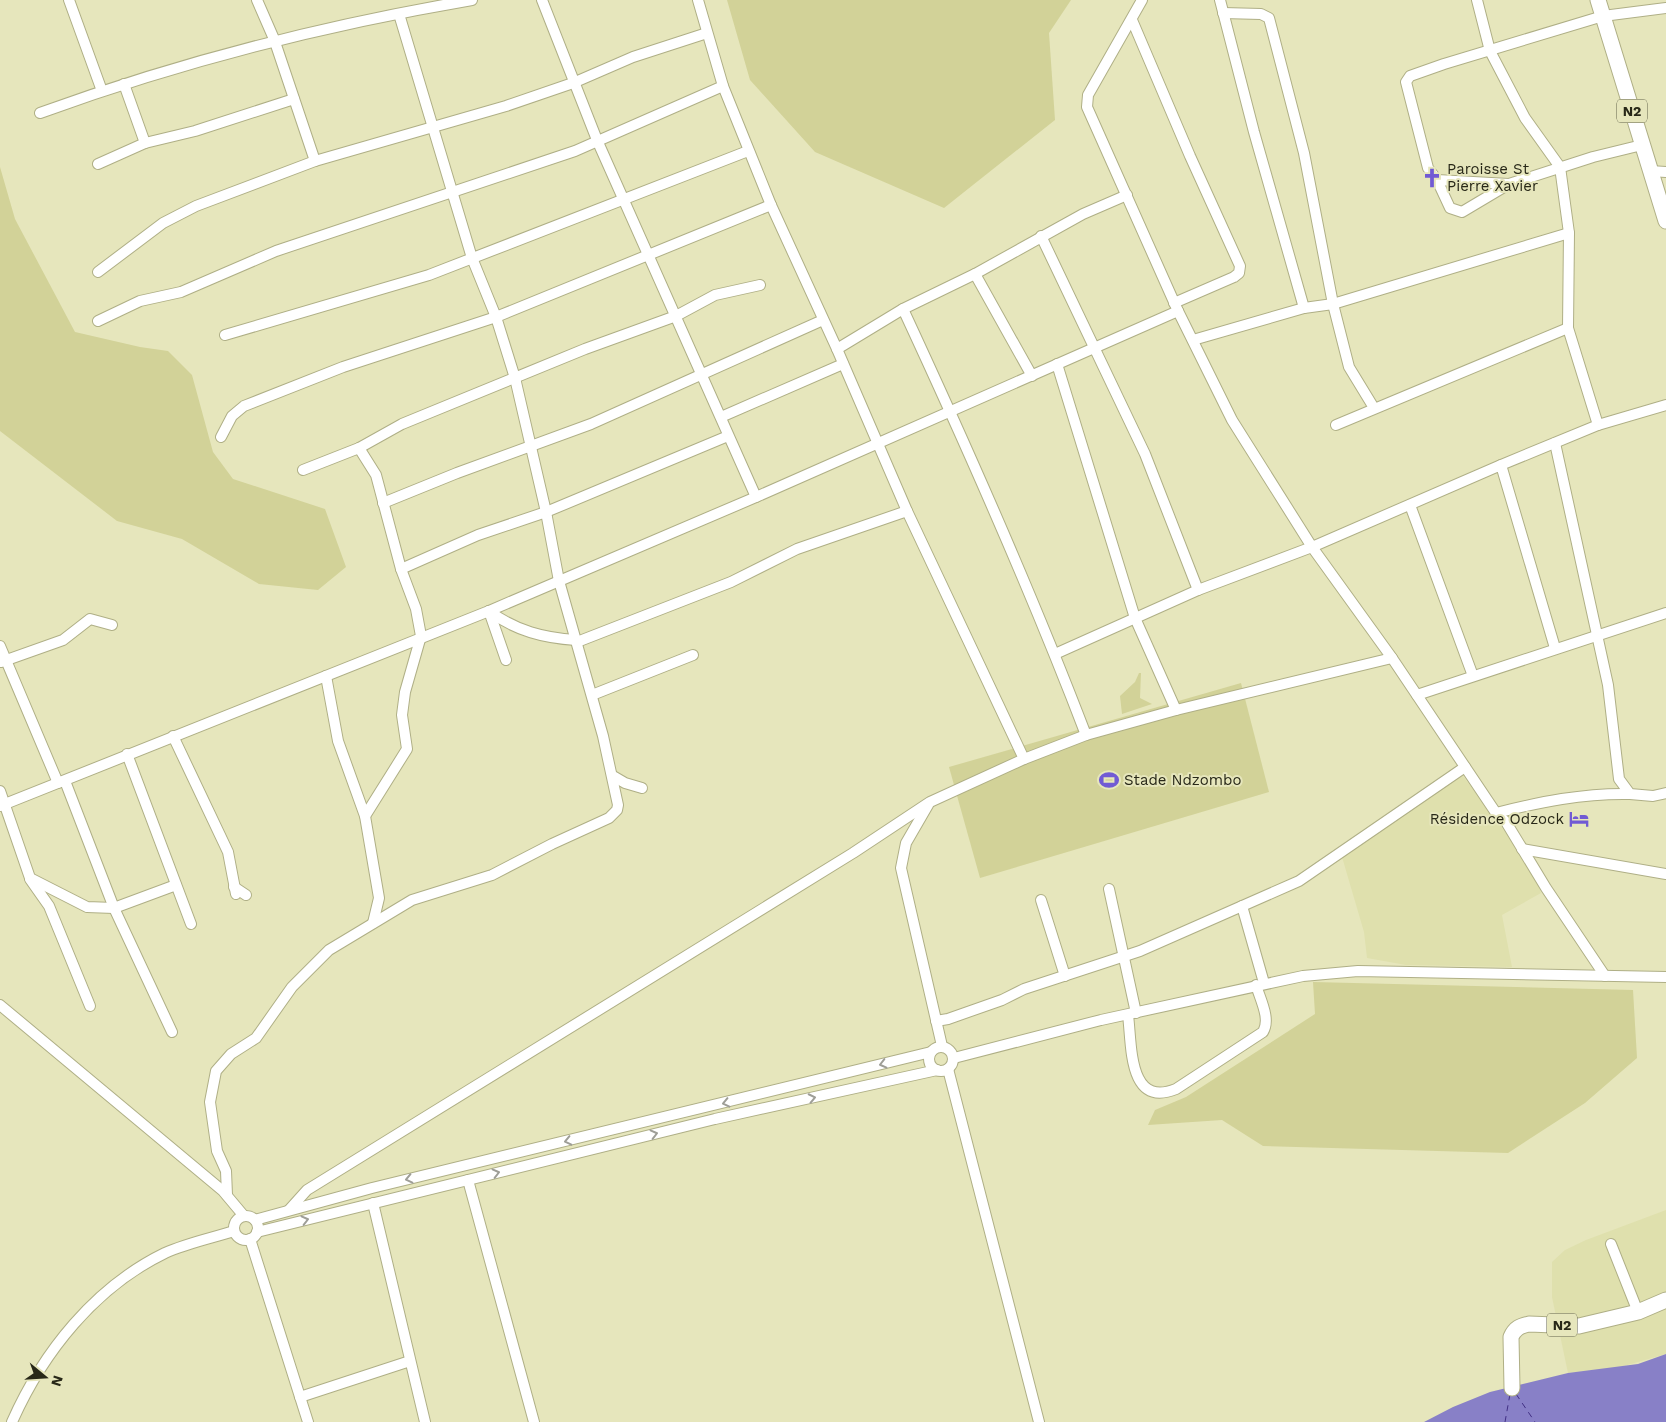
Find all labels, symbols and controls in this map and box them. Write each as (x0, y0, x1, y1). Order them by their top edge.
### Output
road number: N2 (1617, 100, 1647, 122)
place label: Paroisse St Pierre Xavier (1447, 160, 1538, 195)
church icon: Paroisse St Pierre Xavier (1421, 167, 1443, 189)
sports icon: Stade Ndzombo (1098, 769, 1120, 791)
place label: Stade Ndzombo (1124, 771, 1241, 789)
hotel icon: Résidence Odzock (1568, 808, 1590, 830)
place label: Résidence Odzock (1430, 810, 1564, 828)
one-way arrow (879, 1058, 888, 1069)
one-way arrow (808, 1093, 817, 1104)
one-way arrow (721, 1097, 730, 1108)
one-way arrow (650, 1129, 659, 1140)
one-way arrow (563, 1135, 572, 1146)
one-way arrow (492, 1168, 501, 1179)
one-way arrow (405, 1173, 414, 1184)
one-way arrow (300, 1215, 309, 1226)
road number: N2 (1547, 1314, 1577, 1336)
north arrow (20, 1352, 70, 1402)
text: N (48, 1374, 67, 1388)

